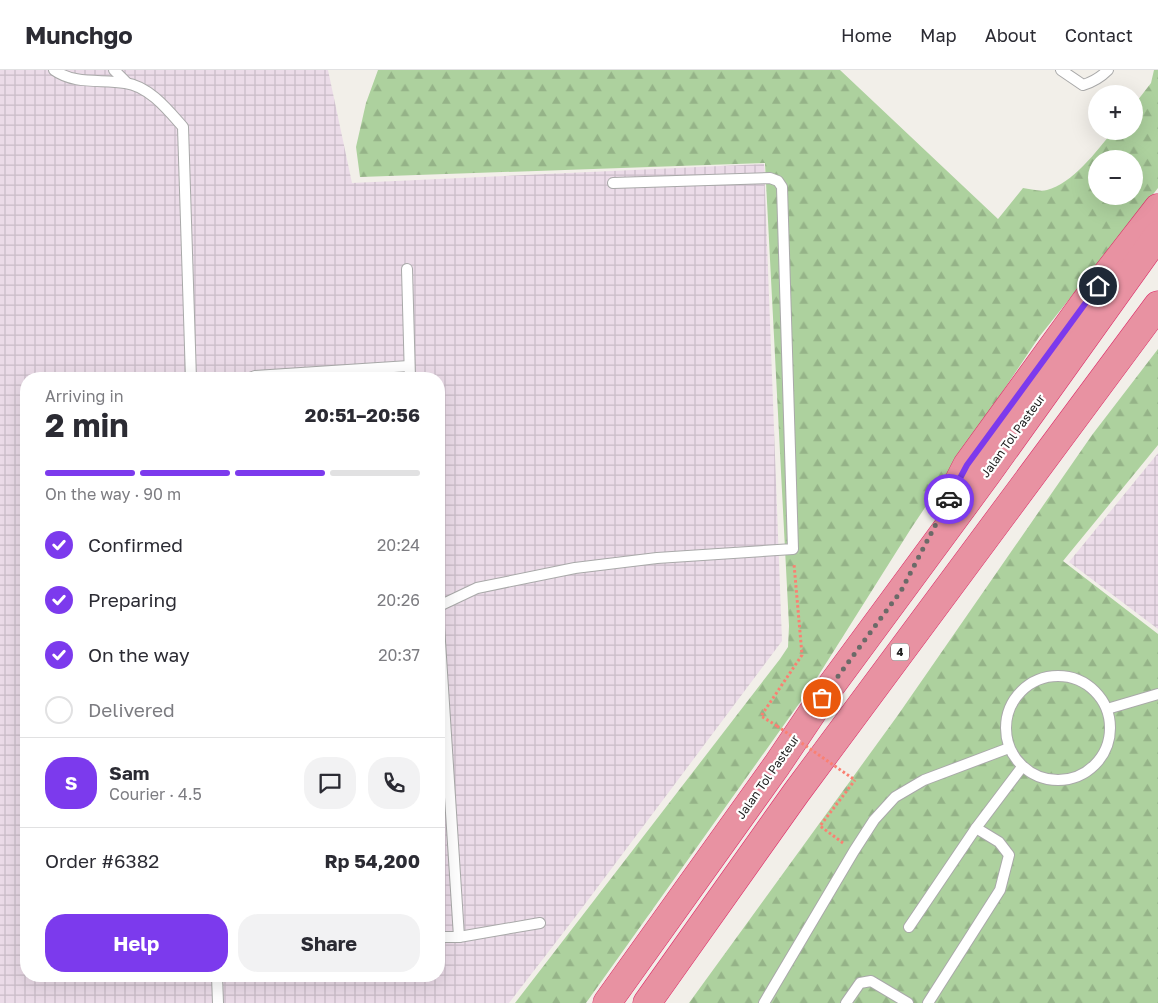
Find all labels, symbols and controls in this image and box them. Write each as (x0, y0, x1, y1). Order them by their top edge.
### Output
text: Munchgo (25, 20, 133, 49)
text: Home (841, 24, 892, 46)
text: Map (920, 24, 957, 46)
text: About (985, 24, 1037, 46)
text: Contact (1065, 24, 1133, 46)
map controls (1088, 85, 1143, 205)
button: + (1088, 85, 1143, 140)
button: − (1088, 150, 1143, 205)
pin (1077, 265, 1119, 307)
icon: home (1084, 272, 1112, 300)
text: Arriving in (45, 386, 124, 406)
street label: Jalan Tol Pasteur (977, 391, 1048, 480)
text: 20:51–20:56 (305, 403, 420, 426)
text: 2 min (45, 406, 129, 444)
courier (924, 474, 974, 524)
text: On the way · 90 m (45, 484, 181, 504)
icon: car (935, 485, 963, 513)
icon: check (45, 531, 73, 559)
text: Confirmed (88, 533, 183, 556)
text: 20:24 (377, 535, 420, 555)
icon: check (45, 586, 73, 614)
text: Preparing (88, 588, 177, 611)
text: 20:26 (377, 590, 420, 610)
icon: check (45, 641, 73, 669)
text: On the way (88, 643, 190, 666)
road number: 4 (891, 644, 909, 660)
text: 20:37 (378, 645, 420, 665)
pin (801, 677, 843, 719)
icon: bag (808, 684, 836, 712)
text: Delivered (88, 698, 175, 721)
street label: Jalan Tol Pasteur (733, 731, 802, 822)
button: chat (304, 757, 356, 809)
button: phone (368, 757, 420, 809)
text: Sam (109, 761, 149, 784)
text: S (65, 771, 77, 794)
text: Courier · 4.5 (109, 784, 202, 804)
text: Order #6382 (45, 849, 159, 872)
text: Rp 54,200 (325, 849, 420, 872)
button: Help (45, 914, 228, 972)
button: Share (238, 914, 420, 972)

